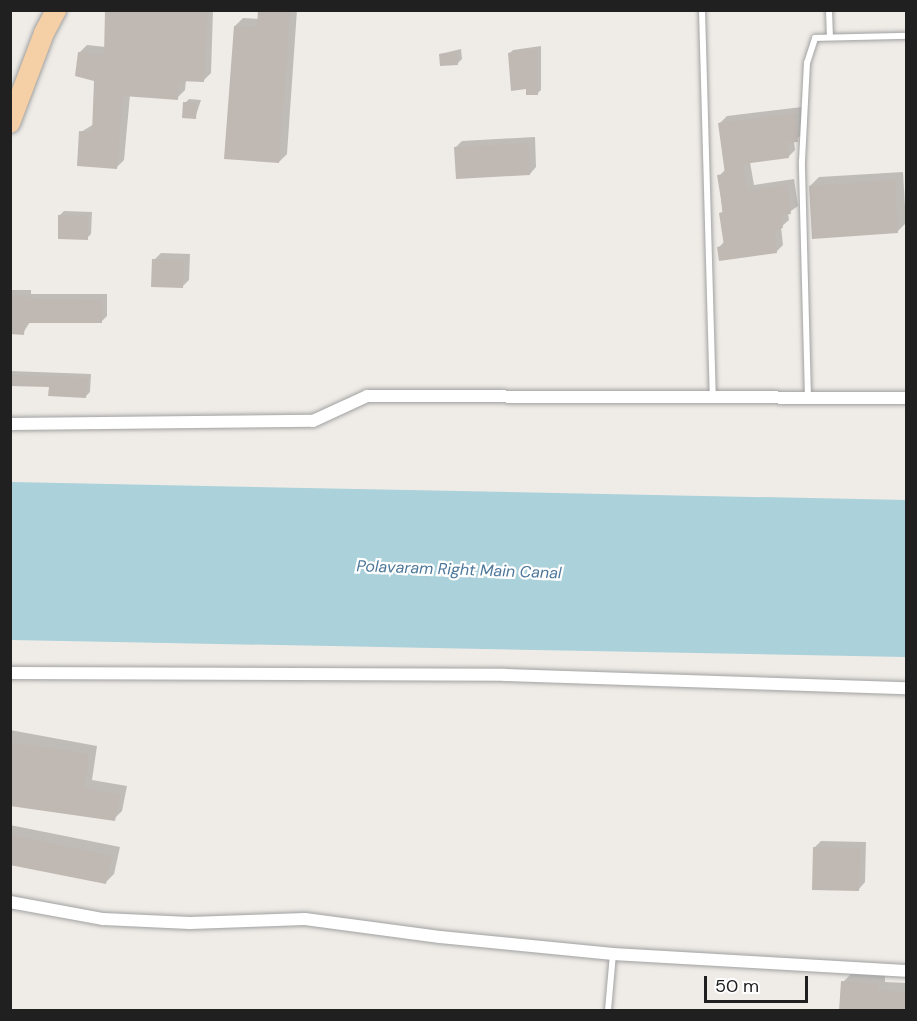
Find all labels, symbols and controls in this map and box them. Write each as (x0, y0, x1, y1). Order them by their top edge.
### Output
water label: Polavaram Right Main Canal (356, 557, 562, 583)
scale bar (707, 964, 810, 1002)
text: 50 m (715, 974, 759, 998)

